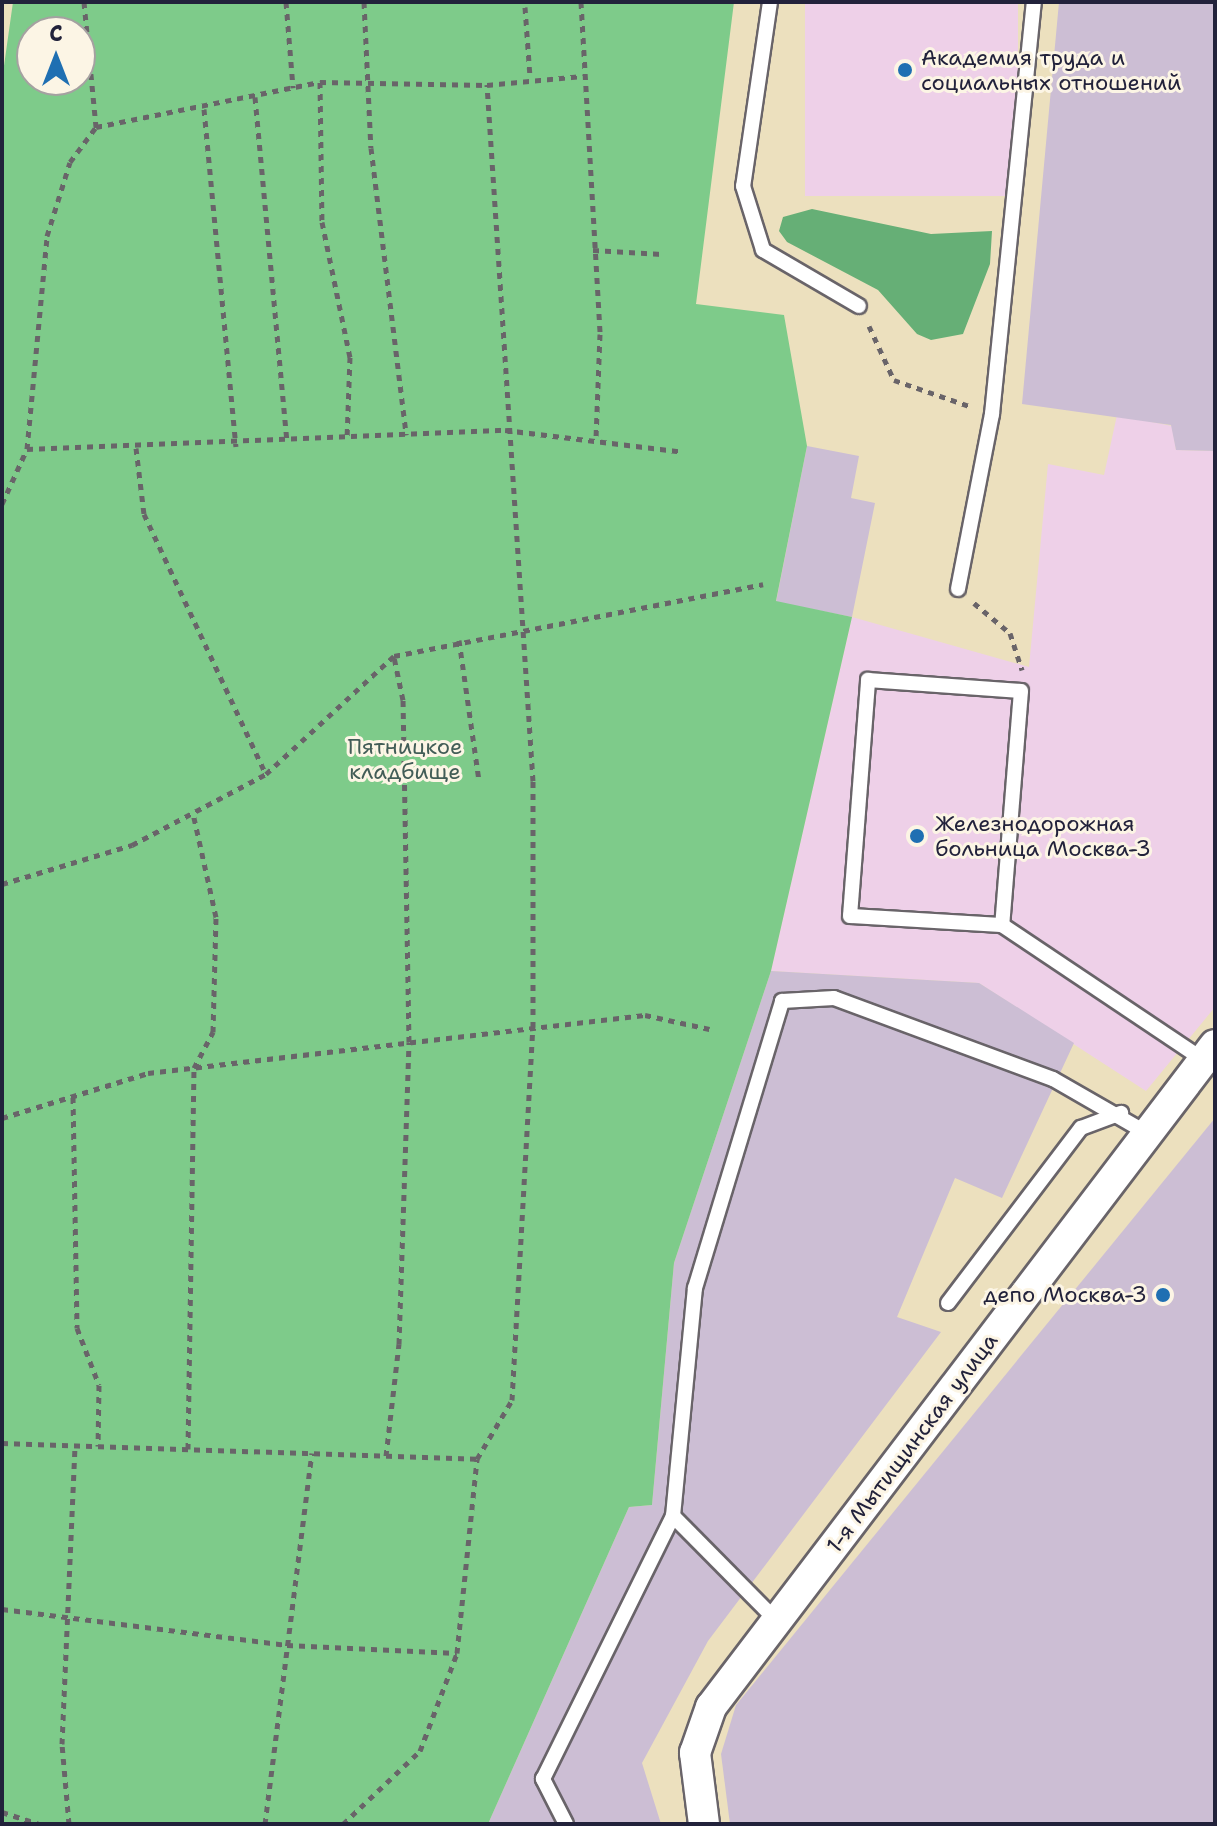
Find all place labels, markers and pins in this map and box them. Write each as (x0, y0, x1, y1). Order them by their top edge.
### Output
place label: Академия труда и социальных отношений (921, 44, 1181, 96)
marker: Академия труда и социальных отношений (896, 61, 914, 79)
place label: Железнодорожная больница Москва-3 (935, 810, 1151, 862)
marker: Железнодорожная больница Москва-3 (906, 825, 928, 847)
place label: депо Москва-3 (984, 1282, 1147, 1308)
marker: депо Москва-3 (1154, 1286, 1172, 1304)

